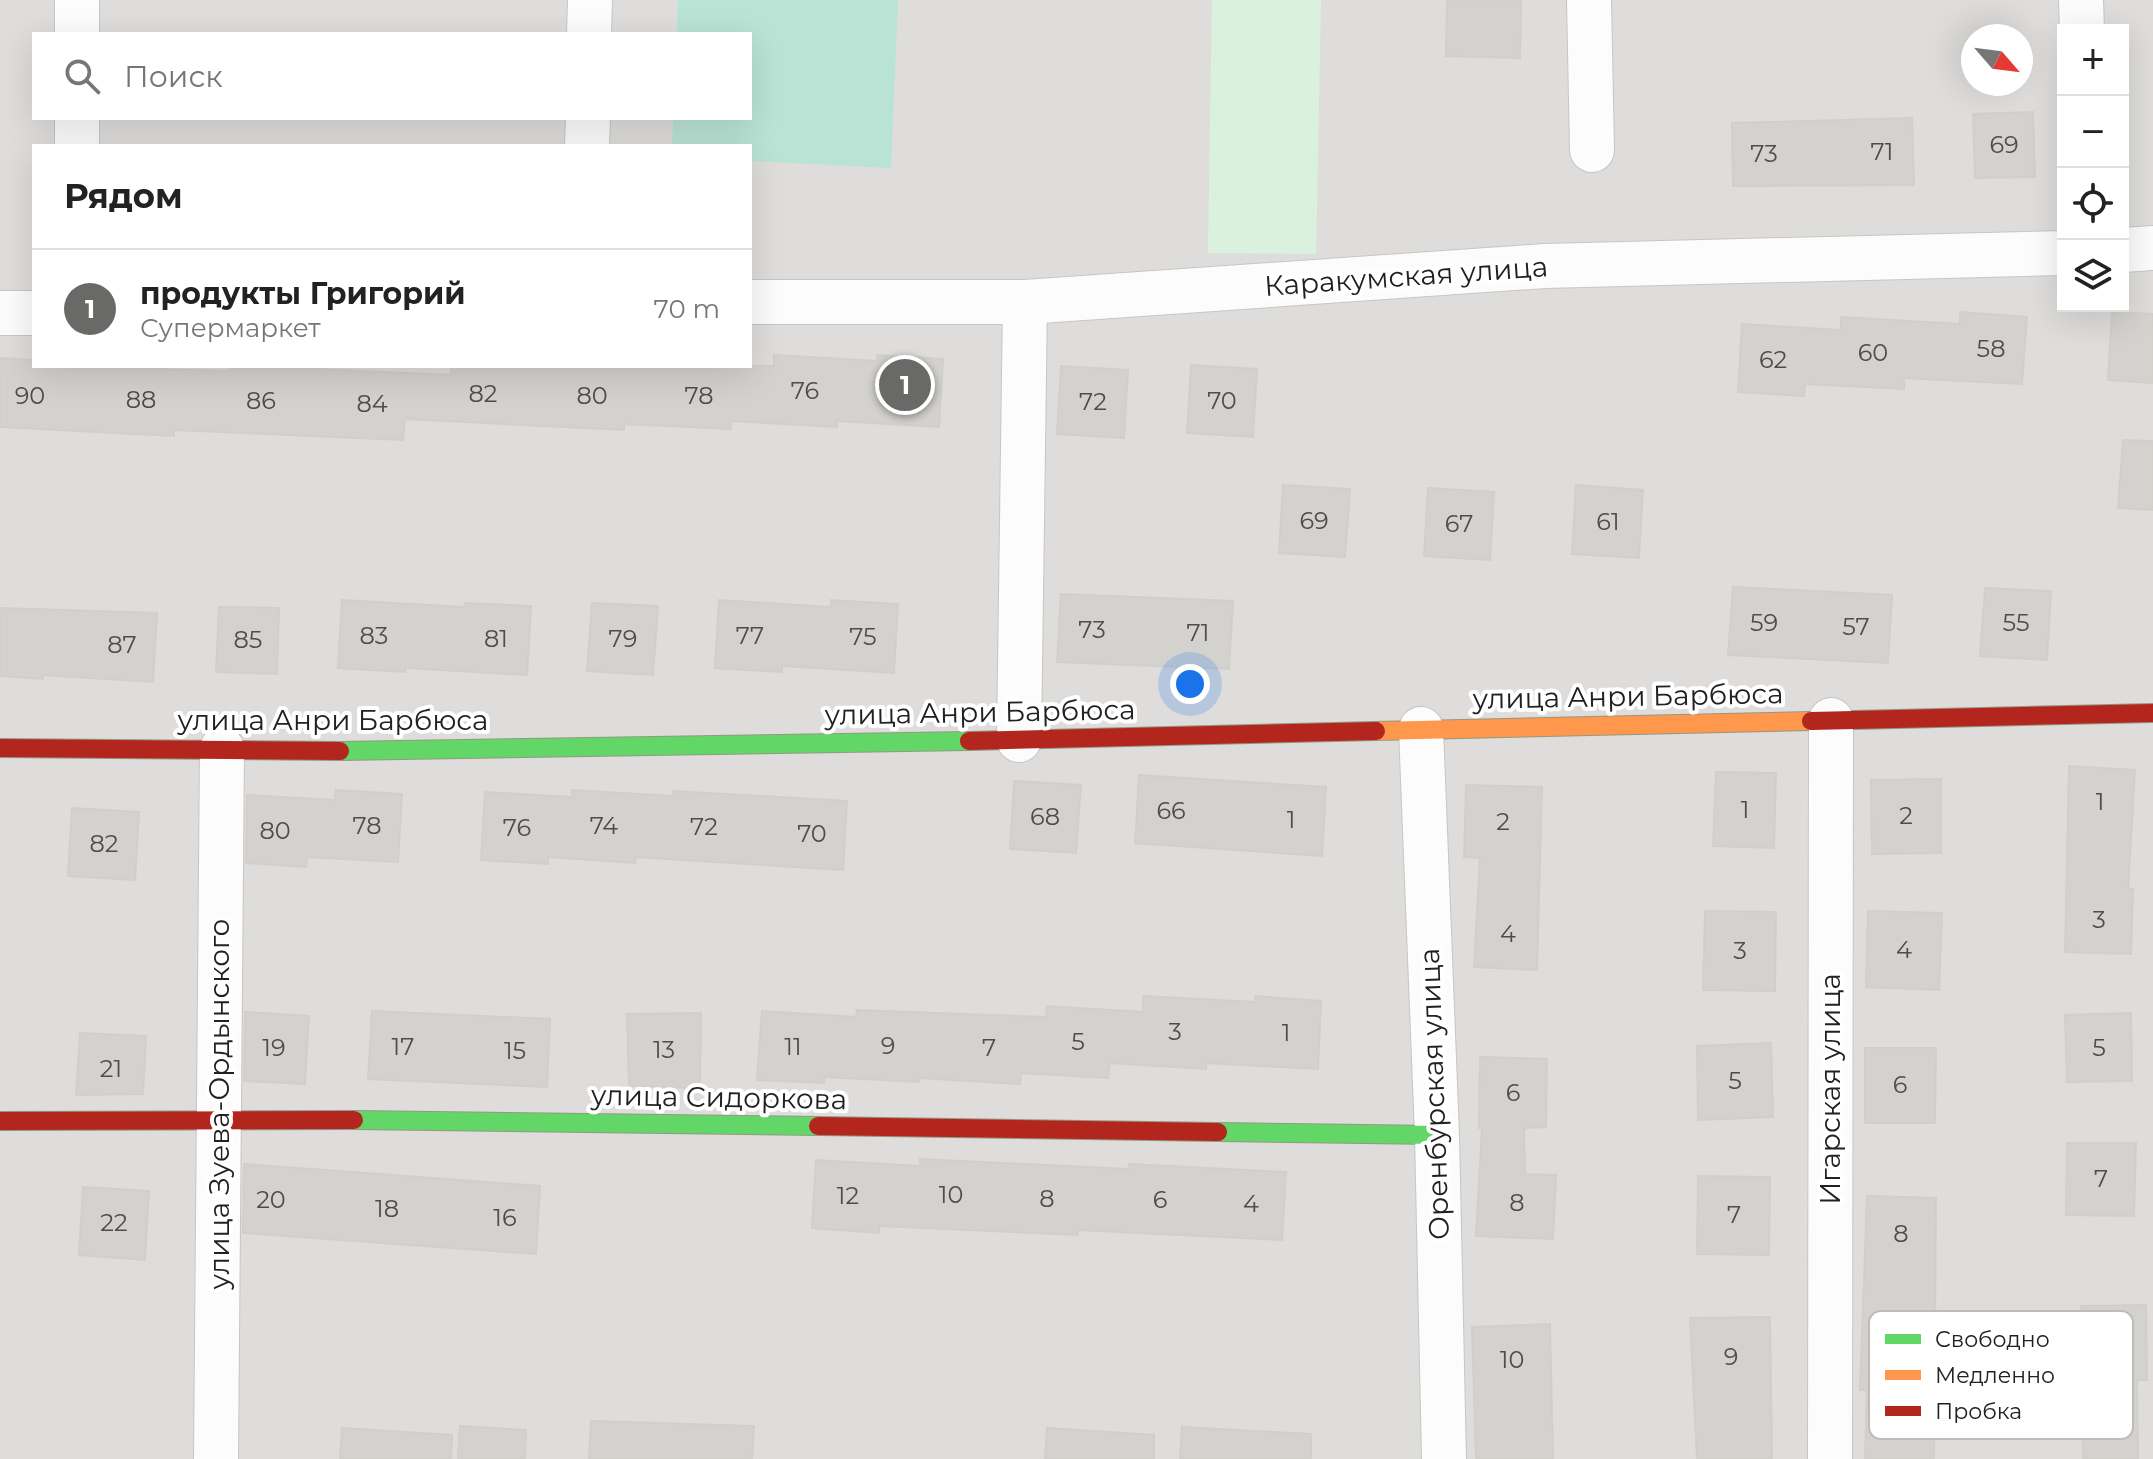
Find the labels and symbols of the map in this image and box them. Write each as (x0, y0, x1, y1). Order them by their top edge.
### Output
north arrow (1961, 24, 2033, 96)
house number: 69 (1989, 130, 2019, 159)
house number: 71 (1870, 137, 1894, 166)
house number: 73 (1750, 139, 1778, 168)
street label: Каракумская улица (1263, 249, 1549, 303)
house number: 58 (1977, 334, 2005, 363)
house number: 60 (1858, 338, 1888, 367)
house number: 62 (1759, 345, 1787, 374)
pin: 1 (879, 355, 931, 415)
house number: 76 (791, 376, 819, 405)
house number: 82 (469, 379, 497, 408)
house number: 90 (15, 381, 45, 410)
house number: 80 (576, 381, 608, 410)
house number: 78 (685, 381, 714, 410)
house number: 88 (126, 385, 156, 414)
house number: 86 (246, 386, 276, 415)
house number: 70 (1207, 386, 1237, 415)
house number: 72 (1079, 387, 1107, 416)
house number: 84 (356, 389, 388, 418)
house number: 69 (1299, 506, 1329, 535)
house number: 61 (1596, 507, 1620, 536)
house number: 67 (1445, 509, 1473, 538)
house number: 59 (1750, 608, 1778, 637)
house number: 55 (2002, 608, 2030, 637)
house number: 57 (1842, 612, 1870, 641)
house number: 73 (1078, 615, 1106, 644)
house number: 71 (1186, 618, 1210, 647)
house number: 83 (360, 621, 388, 650)
house number: 77 (736, 621, 764, 650)
house number: 75 (849, 622, 877, 651)
house number: 81 (484, 624, 508, 653)
house number: 79 (609, 624, 637, 653)
house number: 85 (234, 625, 262, 654)
house number: 87 (107, 630, 137, 659)
your location (1170, 664, 1210, 704)
street label: улица Анри Барбюса (1471, 676, 1784, 716)
street label: улица Анри Барбюса (823, 692, 1136, 732)
street label: улица Анри Барбюса (177, 703, 488, 737)
house number: 1 (2096, 787, 2104, 816)
house number: 1 (1741, 795, 1749, 824)
house number: 66 (1156, 796, 1186, 825)
house number: 2 (1899, 801, 1913, 830)
house number: 68 (1030, 802, 1060, 831)
house number: 1 (1287, 805, 1295, 834)
house number: 2 (1496, 807, 1510, 836)
house number: 78 (353, 811, 382, 840)
house number: 74 (590, 811, 618, 840)
house number: 72 (690, 812, 718, 841)
house number: 76 (503, 813, 531, 842)
house number: 80 (259, 816, 291, 845)
house number: 70 (797, 819, 827, 848)
house number: 82 (90, 829, 118, 858)
house number: 3 (2092, 905, 2106, 934)
street label: улица Зуева-Ордынского (202, 919, 236, 1290)
house number: 4 (1500, 919, 1516, 948)
house number: 4 (1896, 935, 1912, 964)
house number: 3 (1733, 936, 1747, 965)
street label: Оренбурская улица (1412, 948, 1456, 1240)
street label: Игарская улица (1813, 973, 1847, 1205)
house number: 3 (1168, 1017, 1182, 1046)
house number: 1 (1282, 1018, 1290, 1047)
house number: 5 (1071, 1027, 1085, 1056)
house number: 9 (881, 1031, 895, 1060)
house number: 17 (392, 1032, 414, 1061)
house number: 11 (784, 1032, 802, 1061)
house number: 19 (262, 1033, 286, 1062)
house number: 7 (982, 1033, 996, 1062)
house number: 5 (2092, 1033, 2106, 1062)
house number: 13 (653, 1035, 675, 1064)
house number: 15 (504, 1036, 526, 1065)
house number: 21 (100, 1054, 122, 1083)
house number: 5 (1728, 1066, 1742, 1095)
house number: 6 (1893, 1070, 1907, 1099)
street label: улица Сидоркова (590, 1078, 847, 1116)
house number: 6 (1506, 1078, 1520, 1107)
house number: 7 (2094, 1164, 2108, 1193)
house number: 10 (939, 1180, 963, 1209)
house number: 12 (837, 1181, 859, 1210)
house number: 8 (1039, 1184, 1055, 1213)
house number: 20 (256, 1185, 286, 1214)
house number: 6 (1153, 1185, 1167, 1214)
house number: 8 (1509, 1188, 1525, 1217)
house number: 4 (1243, 1189, 1259, 1218)
house number: 18 (375, 1194, 399, 1223)
house number: 7 (1727, 1200, 1741, 1229)
house number: 16 (493, 1203, 517, 1232)
house number: 22 (100, 1208, 128, 1237)
house number: 8 (1893, 1219, 1909, 1248)
legend (1869, 1311, 2133, 1439)
text: Свободно (1935, 1326, 2050, 1353)
house number: 9 (1724, 1342, 1738, 1371)
house number: 10 (1500, 1345, 1524, 1374)
text: Медленно (1935, 1362, 2055, 1389)
text: Пробка (1935, 1398, 2022, 1425)

